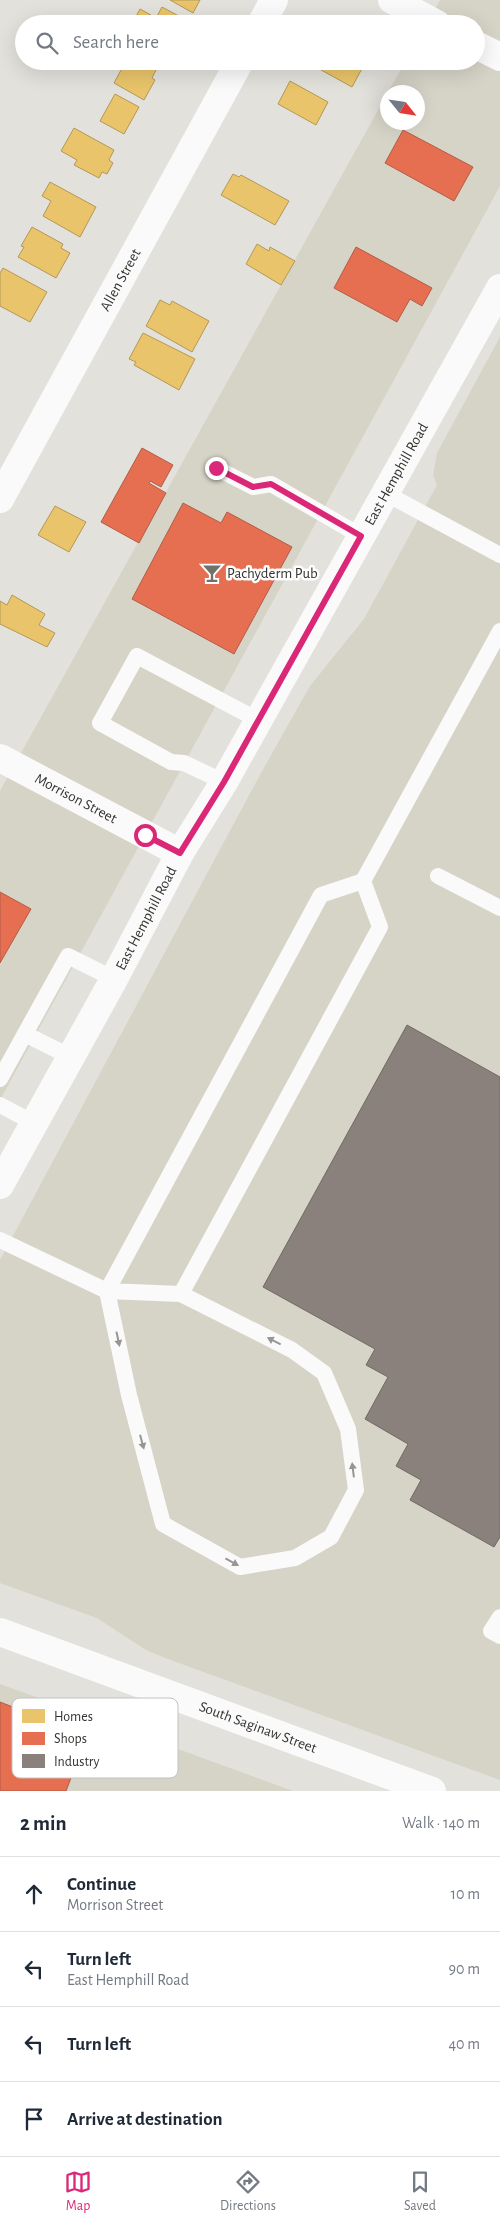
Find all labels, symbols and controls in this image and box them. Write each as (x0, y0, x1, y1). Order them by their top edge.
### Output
search box (15, 15, 485, 70)
icon: search (33, 29, 61, 57)
text: Search here (73, 33, 159, 52)
north arrow (380, 85, 425, 130)
street label: Allen Street (98, 246, 144, 314)
street label: East Hemphill Road (362, 420, 431, 528)
route end (205, 457, 228, 480)
bar icon: Pachyderm Pub (201, 562, 223, 584)
place label: Pachyderm Pub (227, 566, 318, 581)
street label: Morrison Street (32, 771, 120, 826)
route start (134, 824, 157, 847)
street label: East Hemphill Road (113, 864, 180, 973)
one-way arrow (114, 1332, 122, 1348)
one-way arrow (267, 1337, 281, 1345)
one-way arrow (138, 1435, 146, 1450)
one-way arrow (349, 1462, 357, 1478)
one-way arrow (224, 1558, 239, 1566)
legend (12, 1698, 178, 1778)
street label: South Saginaw Street (197, 1699, 319, 1756)
text: Homes (54, 1710, 93, 1724)
text: Shops (54, 1732, 87, 1746)
text: Industry (54, 1755, 100, 1769)
text: 2 min (20, 1813, 67, 1834)
text: Walk · 140 m (402, 1815, 480, 1831)
text: Continue (67, 1875, 136, 1894)
icon: ahead (20, 1880, 48, 1908)
text: 10 m (451, 1886, 480, 1902)
text: Morrison Street (67, 1897, 163, 1913)
text: Turn left (67, 1950, 131, 1969)
icon: left (20, 1955, 48, 1983)
text: 90 m (449, 1961, 480, 1977)
text: East Hemphill Road (67, 1972, 189, 1988)
icon: left (20, 2030, 48, 2058)
text: Turn left (67, 2035, 131, 2054)
text: 40 m (448, 2036, 480, 2052)
icon: arrive (20, 2105, 48, 2133)
text: Arrive at destination (67, 2110, 223, 2129)
tab: Map (64, 2168, 92, 2215)
tab: Directions (220, 2168, 276, 2215)
tab: Saved (404, 2168, 436, 2215)

